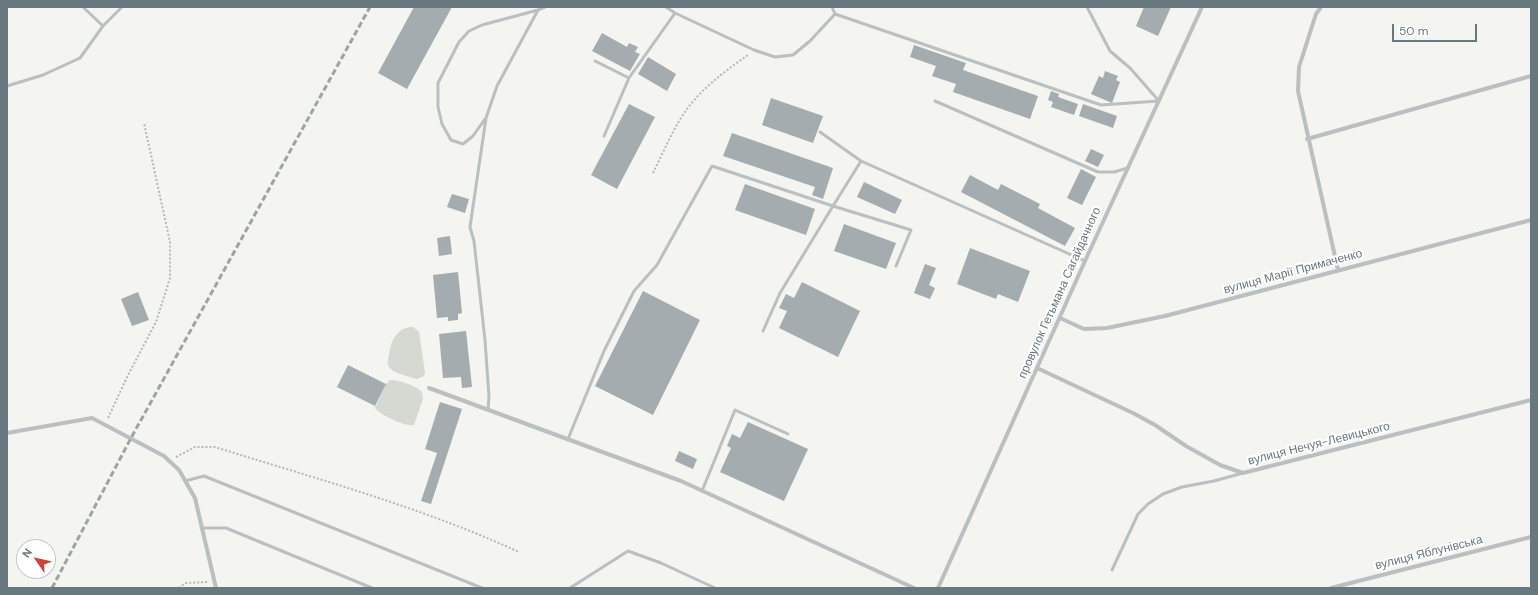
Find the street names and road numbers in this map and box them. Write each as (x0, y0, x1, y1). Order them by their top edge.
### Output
street label: провулок Гетьмана Сагайдачного (1016, 205, 1104, 381)
street label: вулиця Марії Примаченко (1222, 247, 1364, 297)
street label: вулиця Нечуя-Левицького (1247, 419, 1391, 469)
street label: вулиця Яблунівська (1374, 533, 1484, 573)

